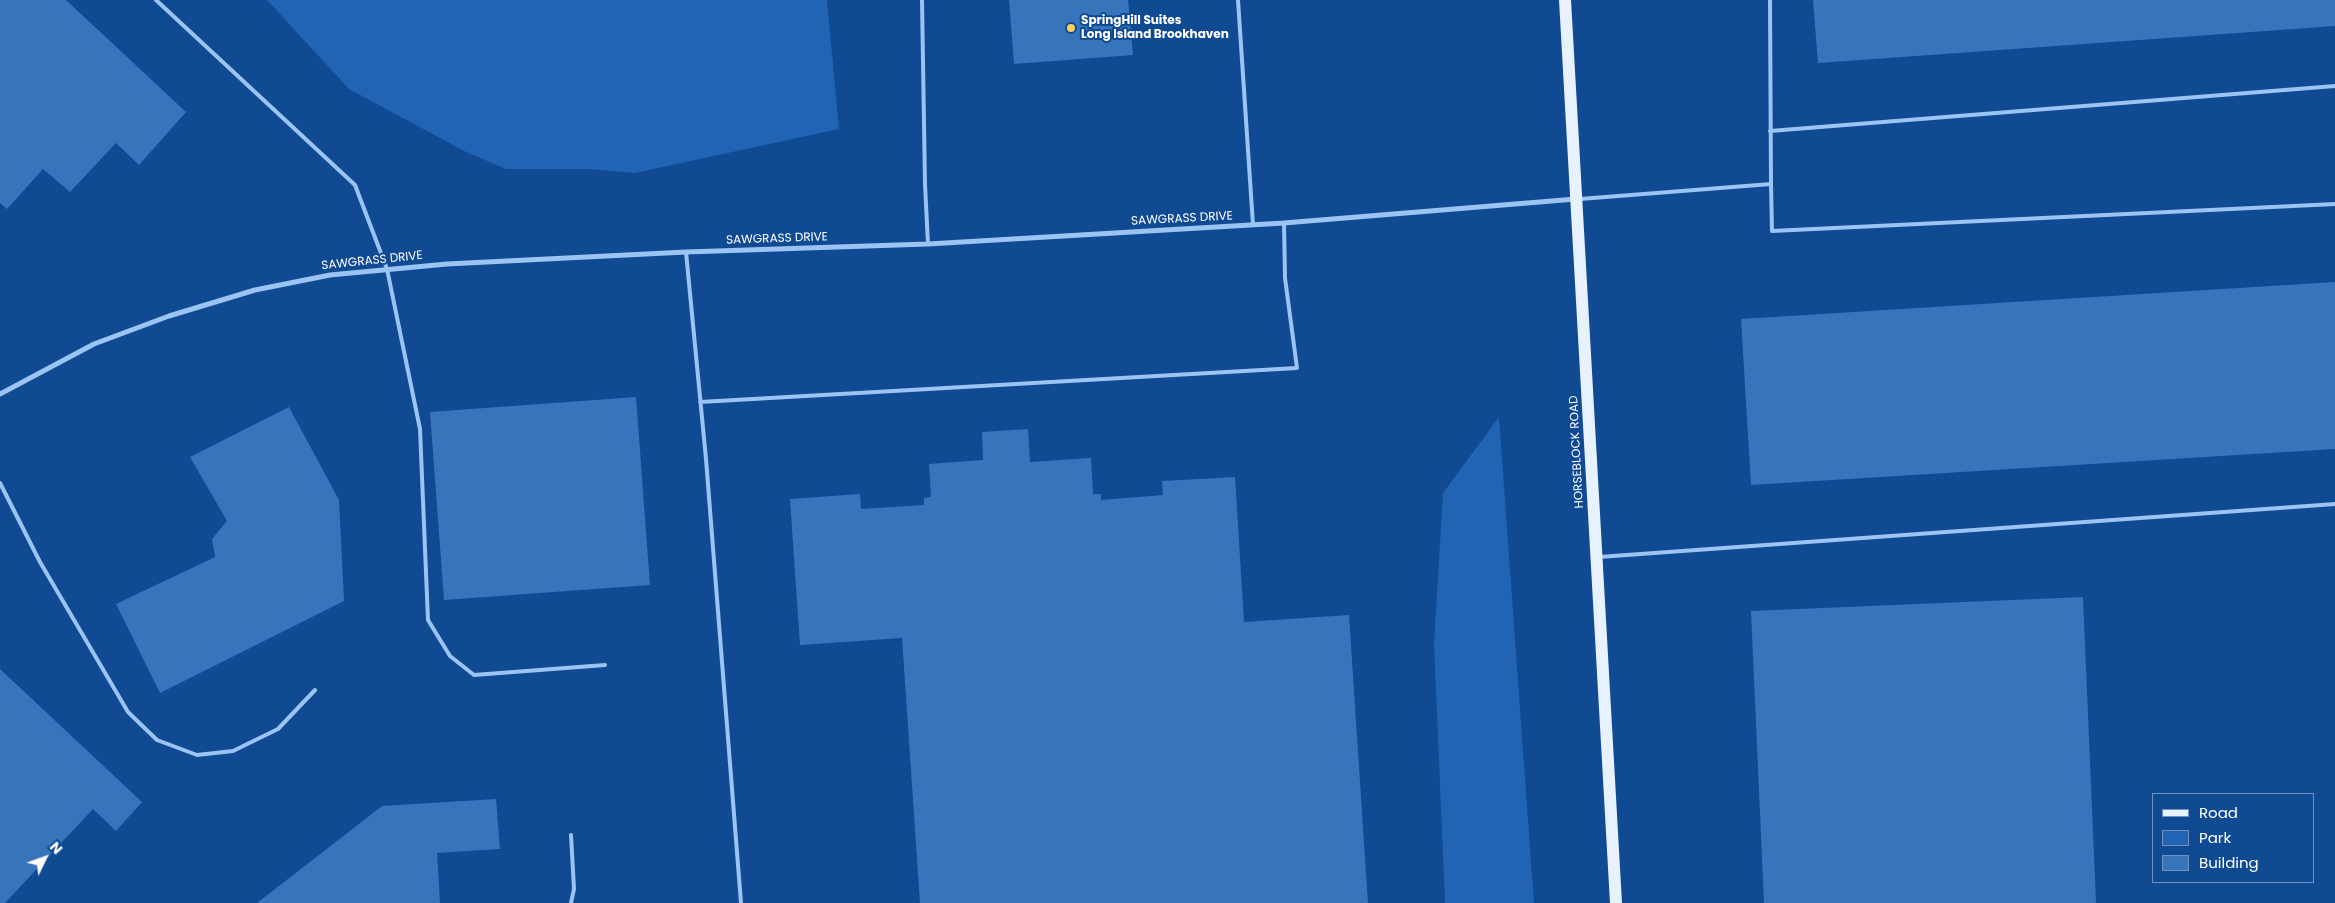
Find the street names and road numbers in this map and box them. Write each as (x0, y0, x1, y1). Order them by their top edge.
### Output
street label: SAWGRASS DRIVE (1131, 209, 1233, 229)
street label: SAWGRASS DRIVE (726, 230, 828, 248)
street label: SAWGRASS DRIVE (321, 249, 423, 273)
street label: HORSEBLOCK ROAD (1567, 395, 1587, 509)

